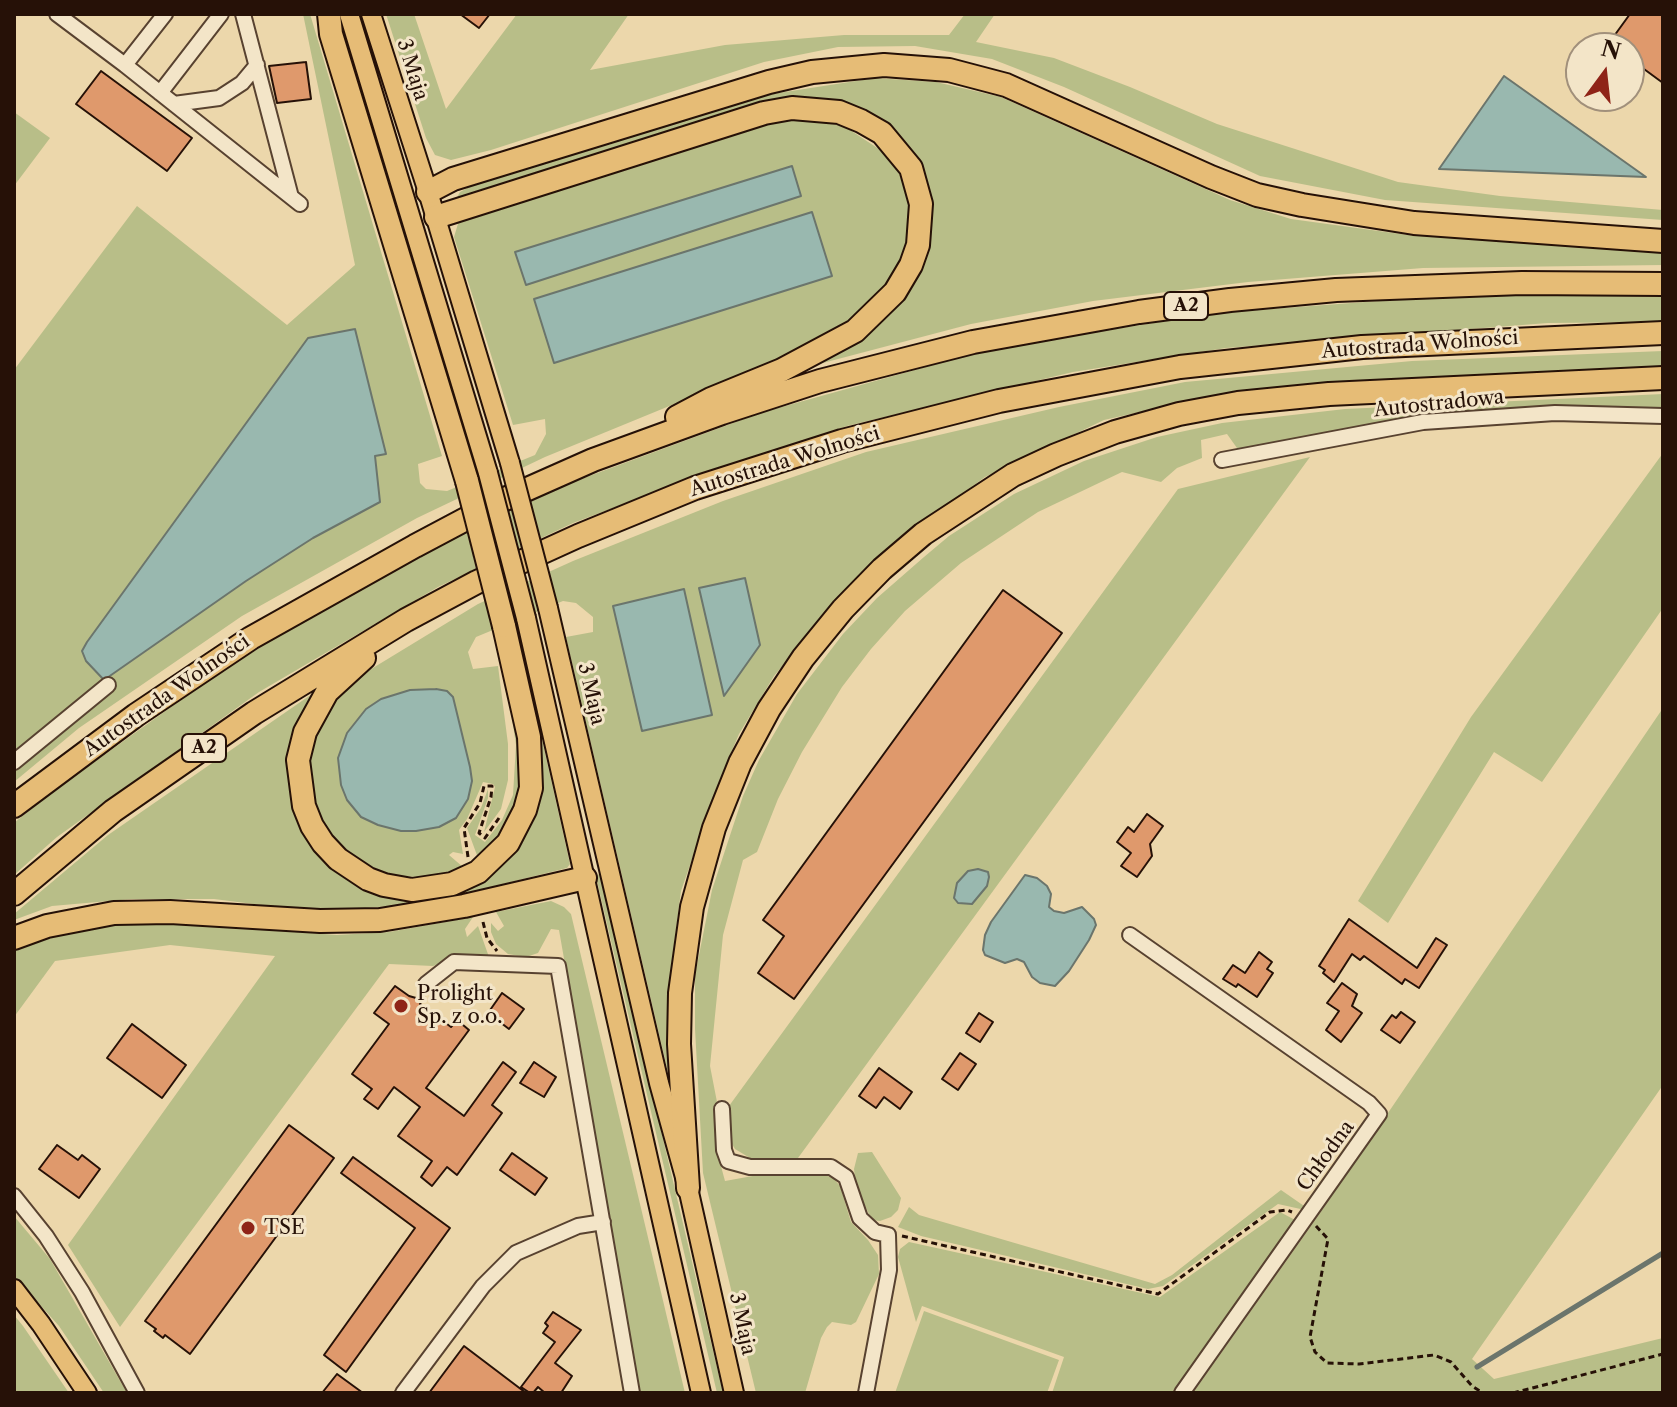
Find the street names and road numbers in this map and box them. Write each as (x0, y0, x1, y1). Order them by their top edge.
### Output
street label: 3 Maja (391, 36, 433, 104)
road number: A2 (1164, 292, 1208, 320)
street label: Autostrada Wolności (1321, 326, 1519, 364)
street label: Autostradowa (1373, 385, 1505, 423)
street label: Autostrada Wolności (687, 422, 883, 502)
street label: Autostrada Wolności (79, 630, 255, 762)
street label: 3 Maja (572, 661, 610, 727)
road number: A2 (182, 734, 226, 762)
street label: Chłodna (1292, 1116, 1360, 1196)
street label: 3 Maja (724, 1291, 760, 1357)

